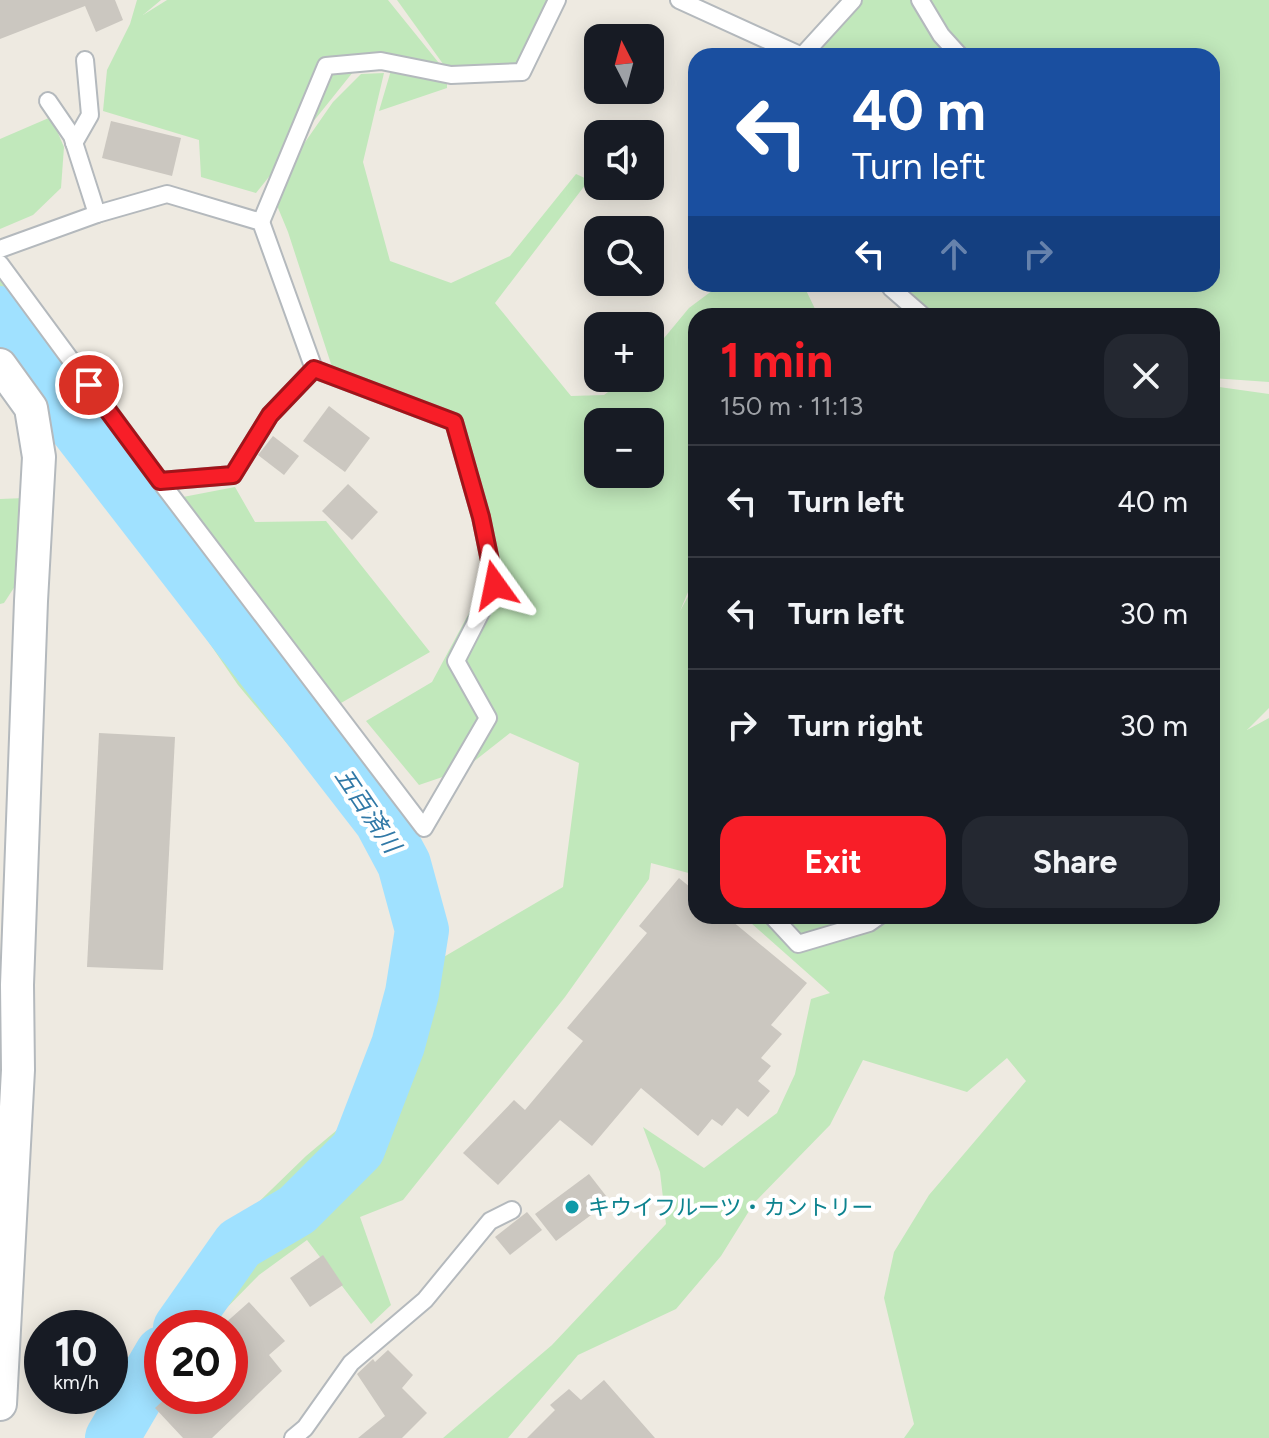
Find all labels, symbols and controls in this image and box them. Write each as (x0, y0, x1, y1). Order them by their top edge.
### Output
north arrow (584, 24, 664, 104)
map controls (584, 24, 664, 488)
text: 40 m (852, 77, 986, 144)
icon: left (720, 80, 824, 184)
button: sound (584, 120, 664, 200)
text: Turn left (852, 145, 986, 188)
button: search (584, 216, 664, 296)
icon: left (848, 232, 892, 276)
icon: ahead (932, 232, 976, 276)
icon: right (1016, 232, 1060, 276)
button: + (584, 312, 664, 392)
text: 1 min (720, 331, 833, 389)
button: close (1104, 334, 1188, 418)
pin (55, 351, 123, 419)
icon: arrive (67, 363, 111, 407)
text: 150 m · 11:13 (720, 390, 863, 422)
button: − (584, 408, 664, 488)
icon: left (720, 479, 764, 523)
text: Turn left (788, 483, 905, 520)
text: 40 m (1117, 483, 1188, 520)
position arrow (453, 543, 537, 627)
icon: left (720, 591, 764, 635)
text: Turn left (788, 595, 905, 632)
text: 30 m (1120, 595, 1188, 632)
icon: right (720, 703, 764, 747)
text: Turn right (788, 707, 923, 744)
text: 30 m (1120, 707, 1188, 744)
water label: 五百済川 (329, 762, 409, 860)
button: Exit (720, 816, 946, 908)
button: Share (962, 816, 1188, 908)
place label: キウイフルーツ・カントリー (588, 1194, 874, 1221)
marker: キウイフルーツ・カントリー (563, 1198, 581, 1216)
speed limit sign: 20 (144, 1310, 248, 1414)
text: 10 (55, 1328, 97, 1376)
text: km/h (53, 1370, 99, 1394)

